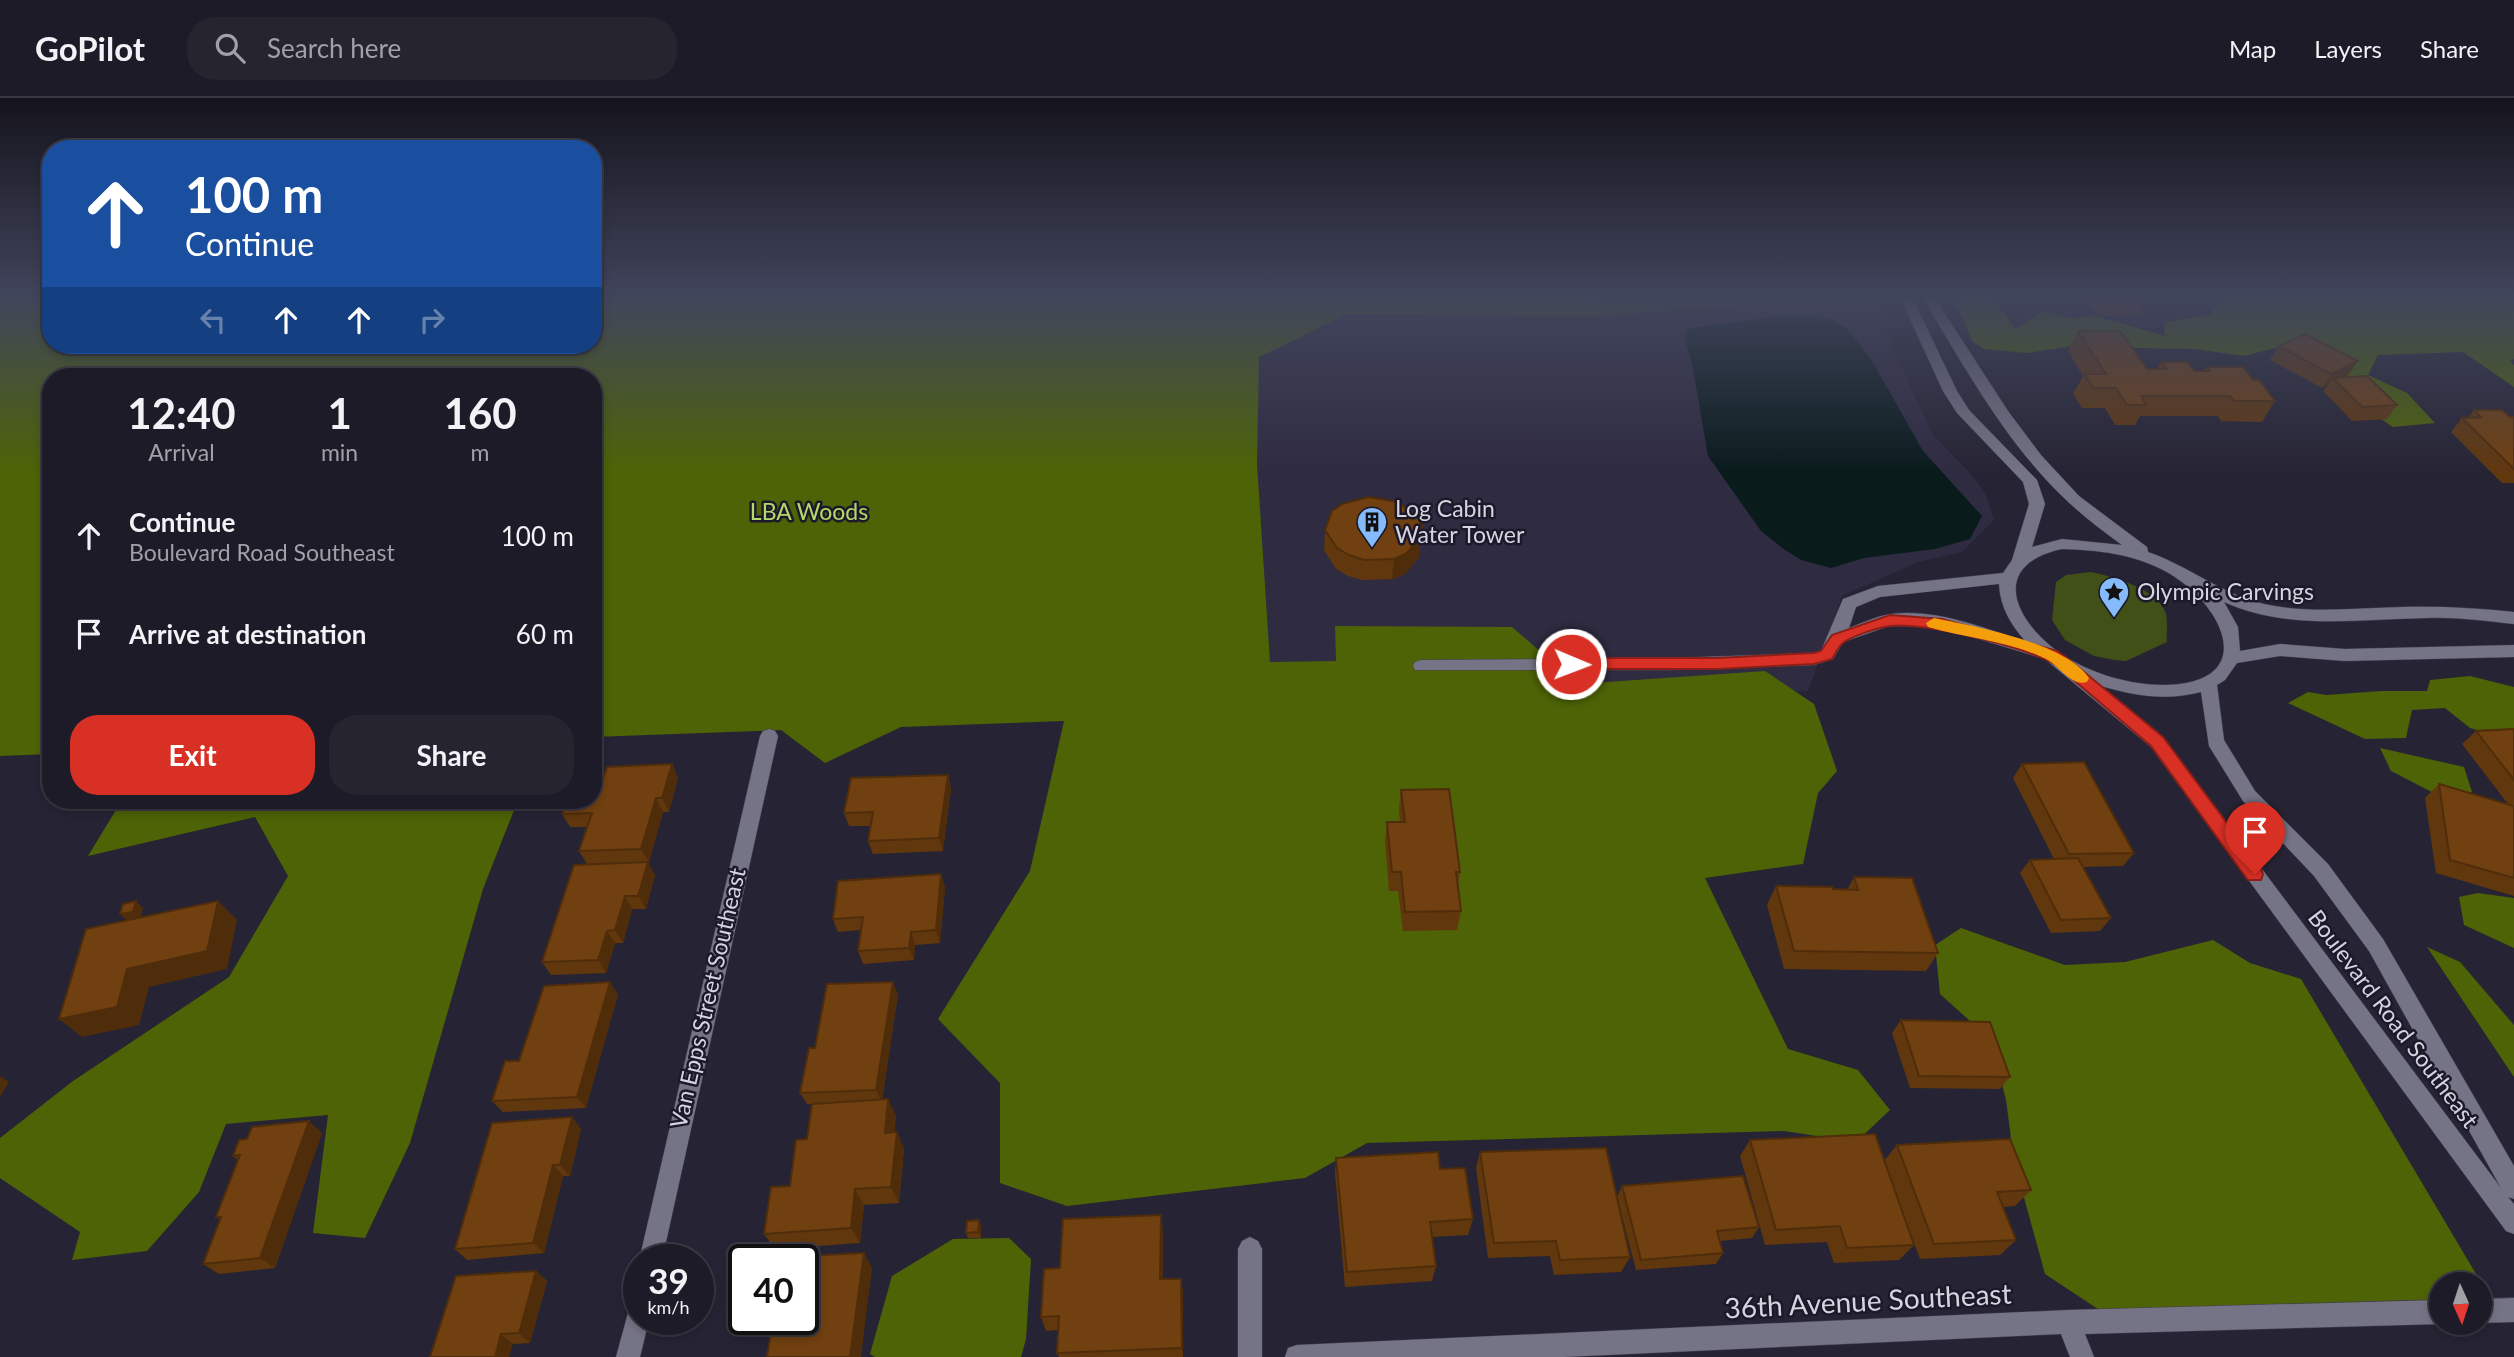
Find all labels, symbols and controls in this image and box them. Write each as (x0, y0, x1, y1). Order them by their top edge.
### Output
search box (187, 17, 677, 80)
text: GoPilot (35, 28, 145, 68)
icon: search (211, 29, 249, 67)
text: Search here (267, 32, 401, 64)
text: Map (2229, 34, 2276, 63)
text: Layers (2314, 34, 2382, 63)
text: Share (2420, 34, 2479, 63)
text: 100 m (185, 165, 323, 223)
icon: ahead (70, 168, 161, 259)
text: Continue (185, 224, 314, 263)
icon: left (194, 301, 232, 339)
icon: ahead (267, 301, 305, 339)
icon: ahead (340, 301, 378, 339)
icon: right (413, 301, 451, 339)
text: 12:40 (127, 388, 236, 438)
text: 1 (327, 388, 352, 438)
text: 160 (444, 388, 517, 438)
text: Arrival (148, 438, 215, 466)
text: min (321, 438, 358, 466)
text: m (471, 438, 490, 466)
place label: Log Cabin Water Tower (1395, 494, 1525, 548)
park label: LBA Woods (750, 497, 868, 525)
building icon: Log Cabin Water Tower (1355, 505, 1389, 549)
text: Continue (129, 506, 235, 538)
icon: ahead (70, 517, 108, 555)
text: 100 m (501, 520, 574, 552)
text: Boulevard Road Southeast (129, 538, 395, 566)
place icon: Olympic Carvings (2097, 575, 2131, 619)
place label: Olympic Carvings (2137, 577, 2314, 605)
icon: arrive (70, 615, 108, 653)
text: Arrive at destination (129, 618, 366, 650)
text: 60 m (516, 618, 574, 650)
position arrow (1534, 627, 1608, 701)
button: Exit (70, 715, 315, 795)
button: Share (329, 715, 574, 795)
pin (2225, 802, 2285, 874)
icon: arrive (2236, 813, 2274, 851)
street label: Van Epps Street Southeast (663, 864, 751, 1131)
street label: Boulevard Road Southeast (2303, 904, 2485, 1134)
speed limit sign: 40 (728, 1244, 819, 1335)
text: 39 (648, 1259, 689, 1301)
north arrow (2429, 1272, 2492, 1335)
map controls (2429, 1272, 2492, 1335)
street label: 36th Avenue Southeast (1724, 1276, 2012, 1324)
text: km/h (647, 1296, 690, 1318)

